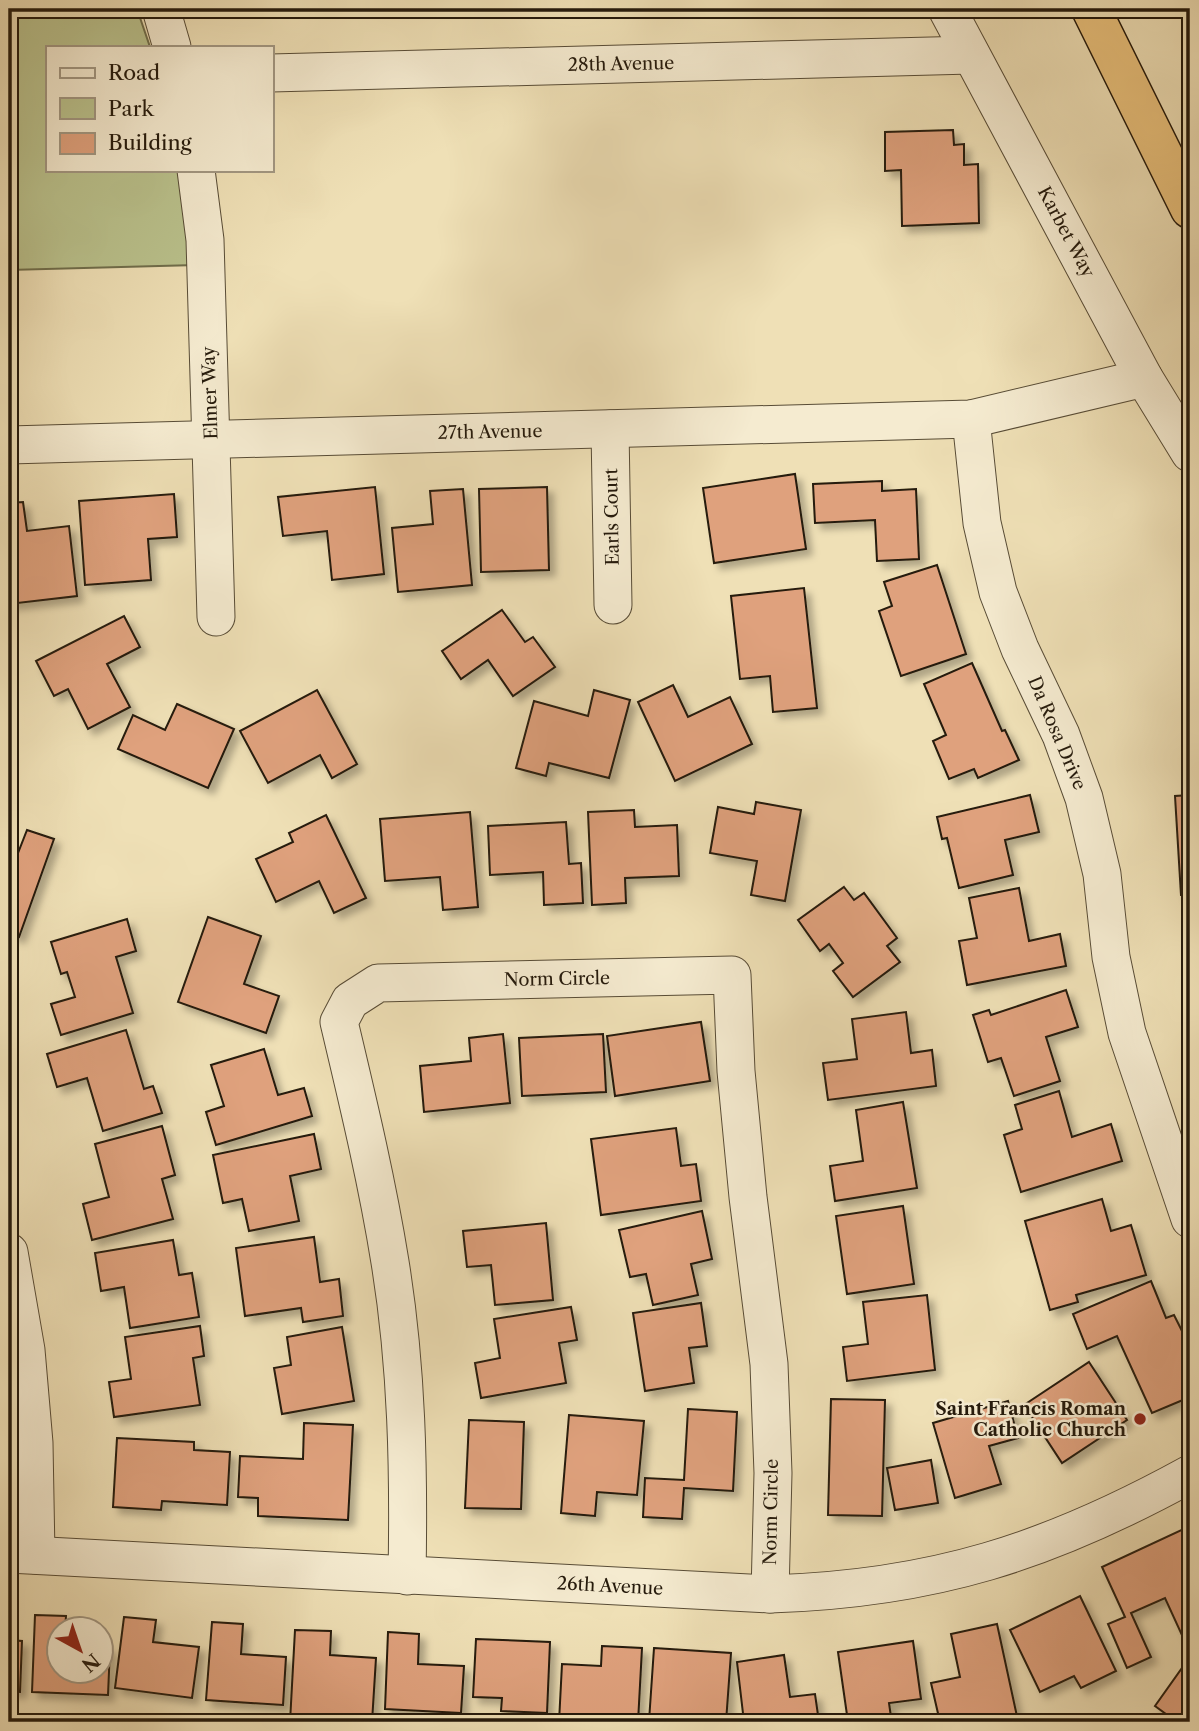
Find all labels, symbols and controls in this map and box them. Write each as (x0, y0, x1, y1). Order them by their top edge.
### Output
legend (46, 46, 273, 172)
street label: 28th Avenue (567, 52, 675, 76)
text: Road (108, 60, 160, 85)
text: Park (108, 96, 154, 121)
text: Building (108, 130, 193, 155)
street label: Karbet Way (1033, 183, 1100, 282)
street label: Elmer Way (197, 345, 223, 440)
street label: 27th Avenue (437, 420, 543, 444)
street label: Earls Court (600, 467, 624, 566)
street label: Da Rosa Drive (1023, 673, 1091, 793)
street label: Norm Circle (504, 967, 610, 991)
place label: Saint Francis Roman Catholic Church (935, 1398, 1127, 1441)
marker: Saint Francis Roman Catholic Church (1132, 1411, 1148, 1427)
street label: Norm Circle (759, 1459, 783, 1565)
street label: 26th Avenue (556, 1572, 664, 1600)
north arrow (46, 1616, 116, 1686)
text: N (77, 1649, 104, 1677)

